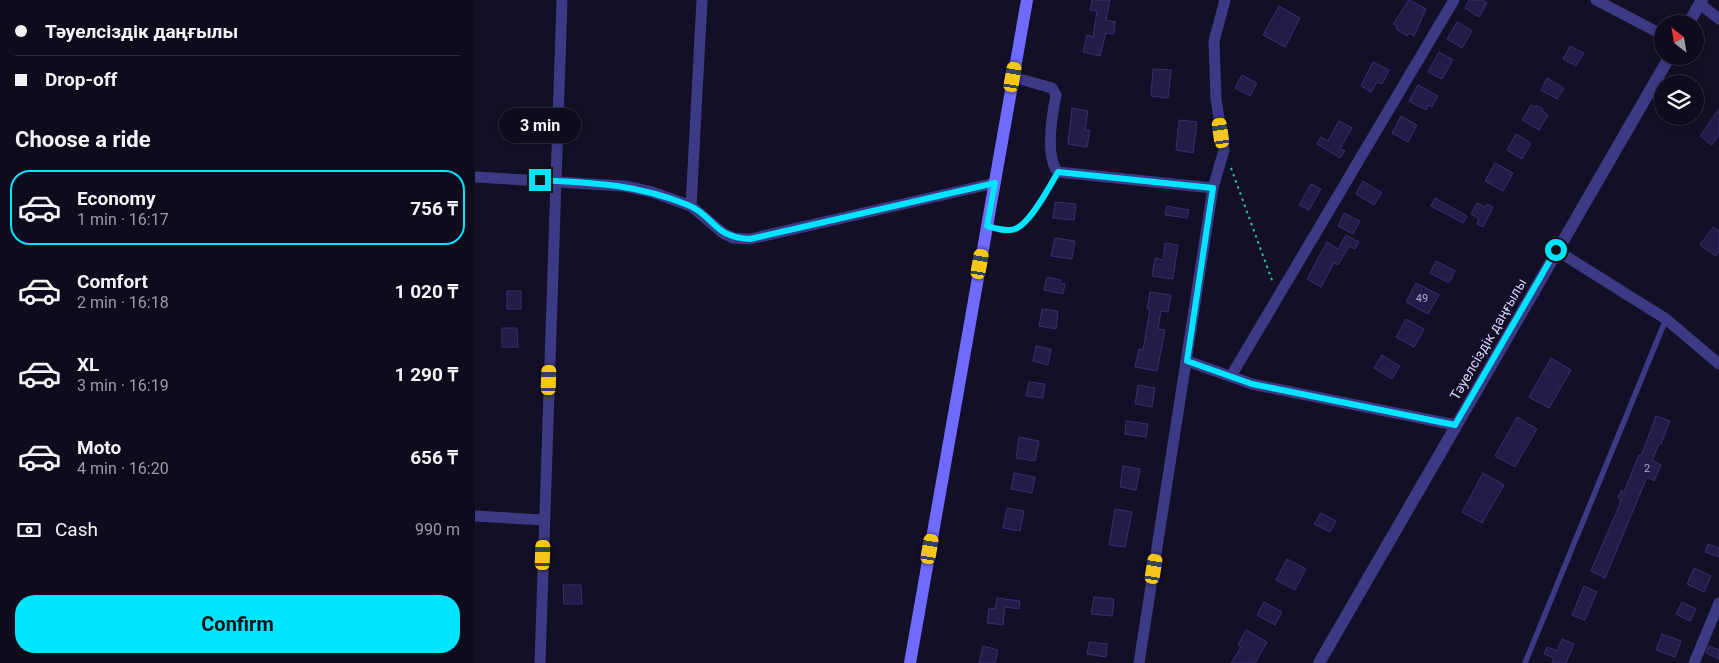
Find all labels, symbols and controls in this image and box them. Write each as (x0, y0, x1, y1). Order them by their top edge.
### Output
north arrow (1654, 15, 1704, 65)
map controls (1654, 15, 1704, 125)
text: Тәуелсіздік даңғылы (45, 20, 238, 43)
car (1003, 61, 1022, 93)
text: Drop-off (45, 68, 117, 91)
button: layers (1654, 75, 1704, 125)
callout: 3 min (499, 108, 581, 142)
text: 3 min (520, 116, 560, 135)
car (1211, 117, 1230, 149)
text: Choose a ride (15, 127, 151, 152)
route end (529, 169, 551, 191)
icon: car (17, 185, 62, 230)
text: Economy (77, 187, 156, 210)
text: 756 ₸ (410, 197, 458, 220)
text: 1 min · 16:17 (77, 210, 169, 229)
route start (1545, 239, 1567, 261)
car (970, 248, 989, 280)
icon: car (17, 268, 62, 313)
text: Comfort (77, 270, 148, 293)
street label: Тәуелсіздік даңғылы (1447, 275, 1529, 403)
text: 1 020 ₸ (395, 280, 458, 303)
house number: 49 (1416, 292, 1428, 305)
text: 2 min · 16:18 (77, 293, 169, 312)
icon: car (17, 351, 62, 396)
text: XL (77, 353, 99, 376)
text: 1 290 ₸ (395, 363, 458, 386)
car (540, 365, 557, 395)
text: 3 min · 16:19 (77, 376, 169, 395)
icon: car (17, 434, 62, 479)
text: Moto (77, 436, 121, 459)
text: 656 ₸ (410, 446, 458, 469)
text: 4 min · 16:20 (77, 459, 169, 478)
house number: 2 (1644, 462, 1650, 475)
icon: cash (15, 516, 43, 544)
text: Cash (55, 518, 98, 541)
text: 990 m (415, 520, 460, 539)
car (920, 533, 939, 565)
car (534, 540, 551, 570)
car (1144, 553, 1163, 585)
button: Confirm (15, 595, 460, 653)

